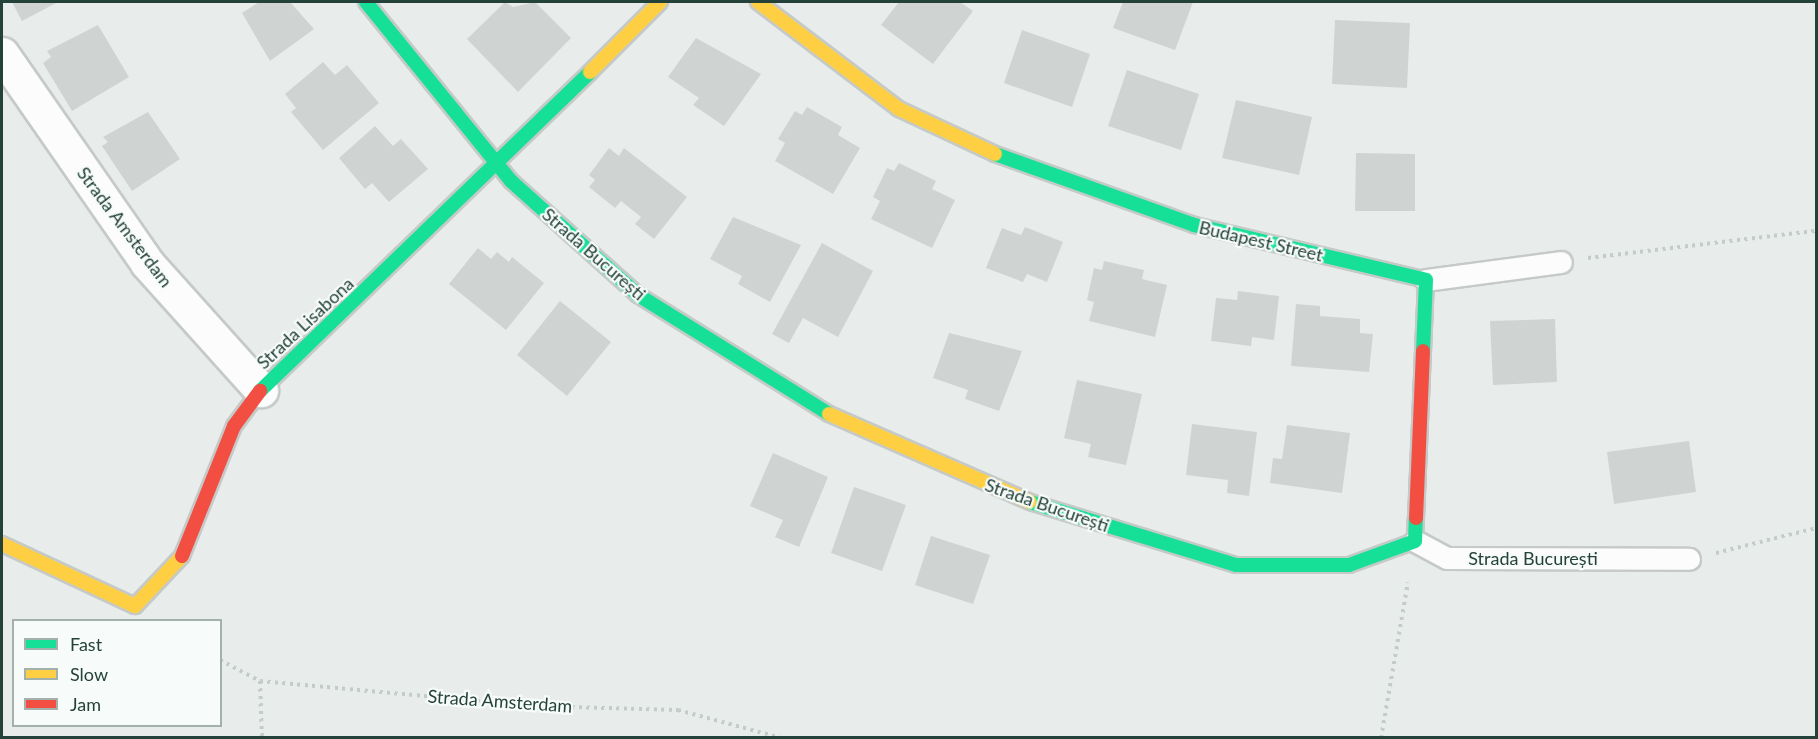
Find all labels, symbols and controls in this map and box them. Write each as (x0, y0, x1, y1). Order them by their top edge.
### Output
street label: Strada Amsterdam (73, 162, 177, 292)
street label: Strada București (538, 203, 650, 305)
street label: Budapest Street (1197, 216, 1325, 266)
street label: Strada Lisabona (252, 273, 358, 373)
street label: Strada București (982, 474, 1112, 536)
street label: Strada București (1468, 547, 1598, 569)
legend (12, 619, 222, 727)
text: Fast (70, 633, 102, 655)
text: Slow (70, 663, 108, 685)
street label: Strada Amsterdam (427, 685, 573, 717)
text: Jam (70, 693, 101, 715)

